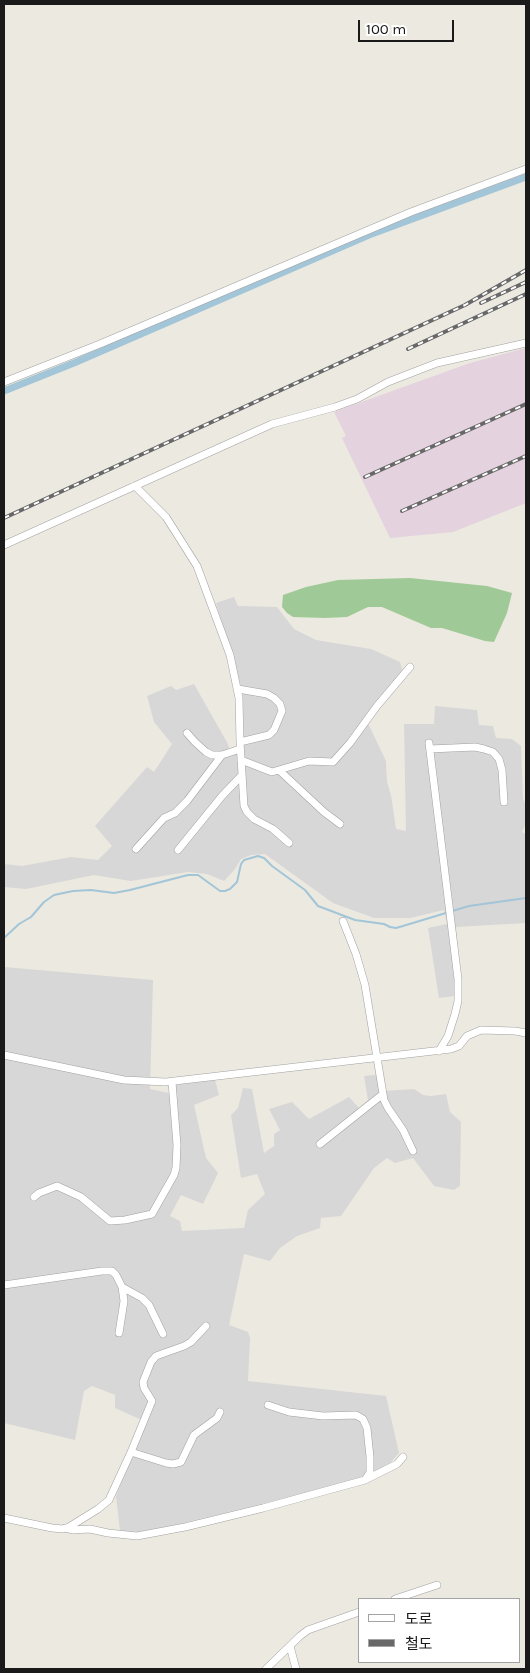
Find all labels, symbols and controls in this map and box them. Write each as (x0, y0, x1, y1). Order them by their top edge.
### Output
scale bar (360, 10, 456, 42)
text: 100 m (366, 20, 406, 38)
legend (358, 1598, 520, 1663)
text: 도로 (405, 1610, 433, 1628)
text: 철도 (405, 1635, 433, 1653)

